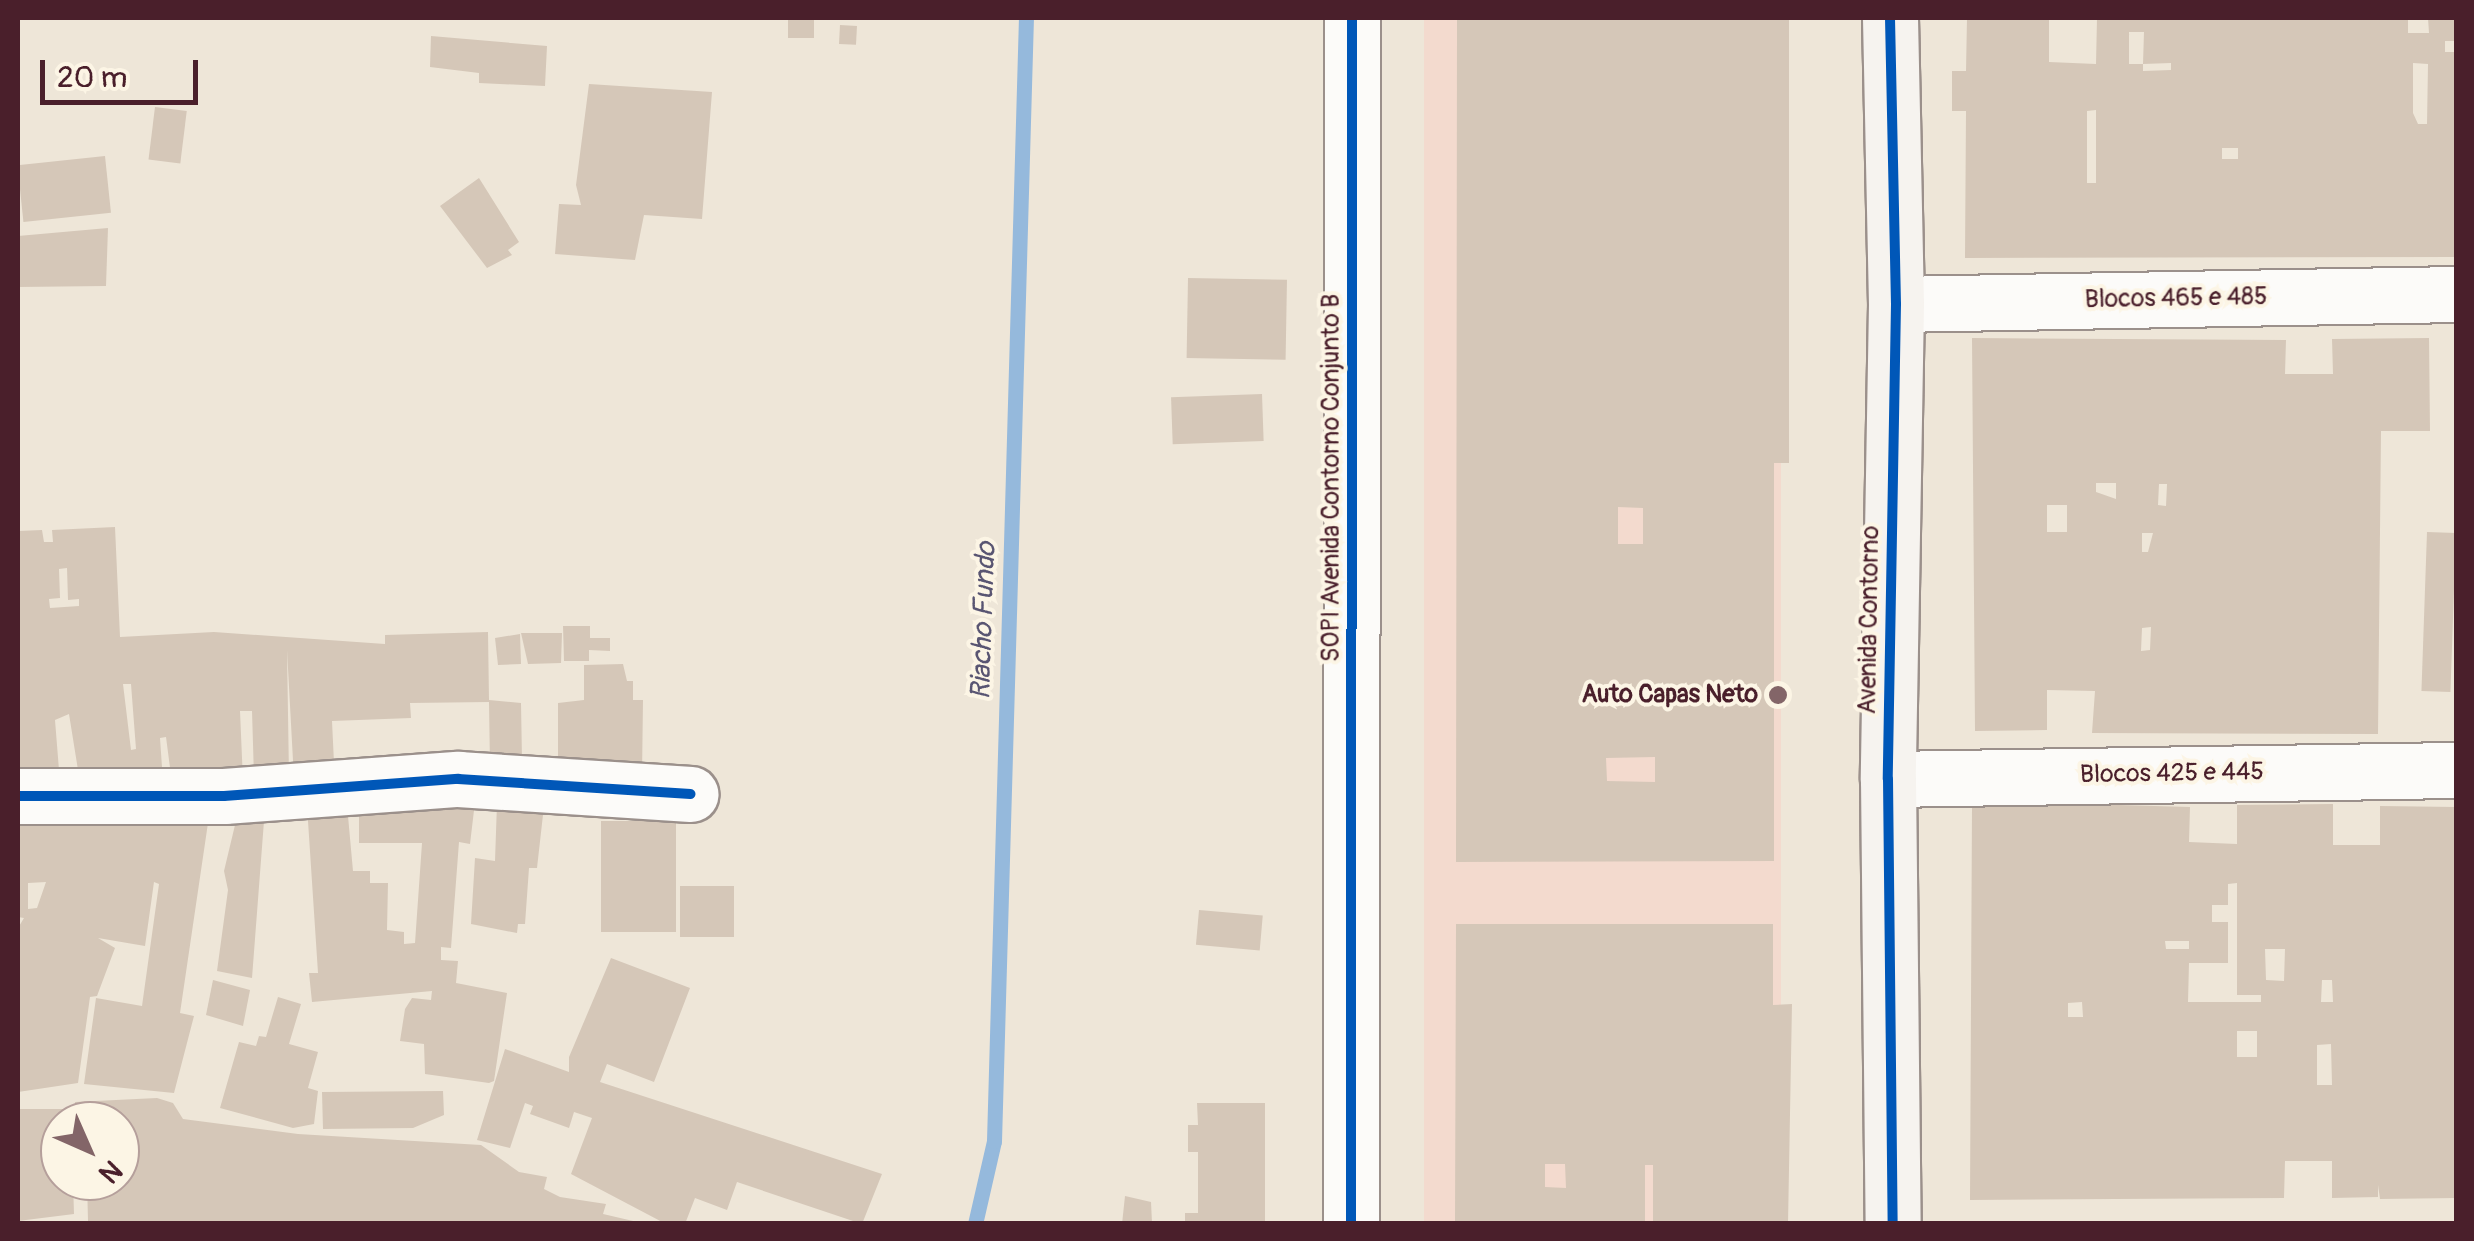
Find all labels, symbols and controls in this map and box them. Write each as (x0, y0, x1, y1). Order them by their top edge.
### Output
scale bar (45, 40, 202, 102)
text: 20 m (57, 59, 127, 96)
street label: Blocos 465 e 485 (2084, 282, 2268, 316)
street label: SOPI Avenida Contorno Conjunto B (1317, 294, 1347, 662)
street label: Avenida Contorno (1853, 525, 1887, 715)
water label: Riacho Fundo (964, 542, 1004, 700)
place label: Auto Capas Neto (1581, 680, 1758, 710)
marker: Auto Capas Neto (1767, 684, 1789, 706)
street label: Blocos 425 e 445 (2080, 757, 2264, 791)
north arrow (40, 1101, 140, 1201)
text: N (91, 1152, 129, 1190)

